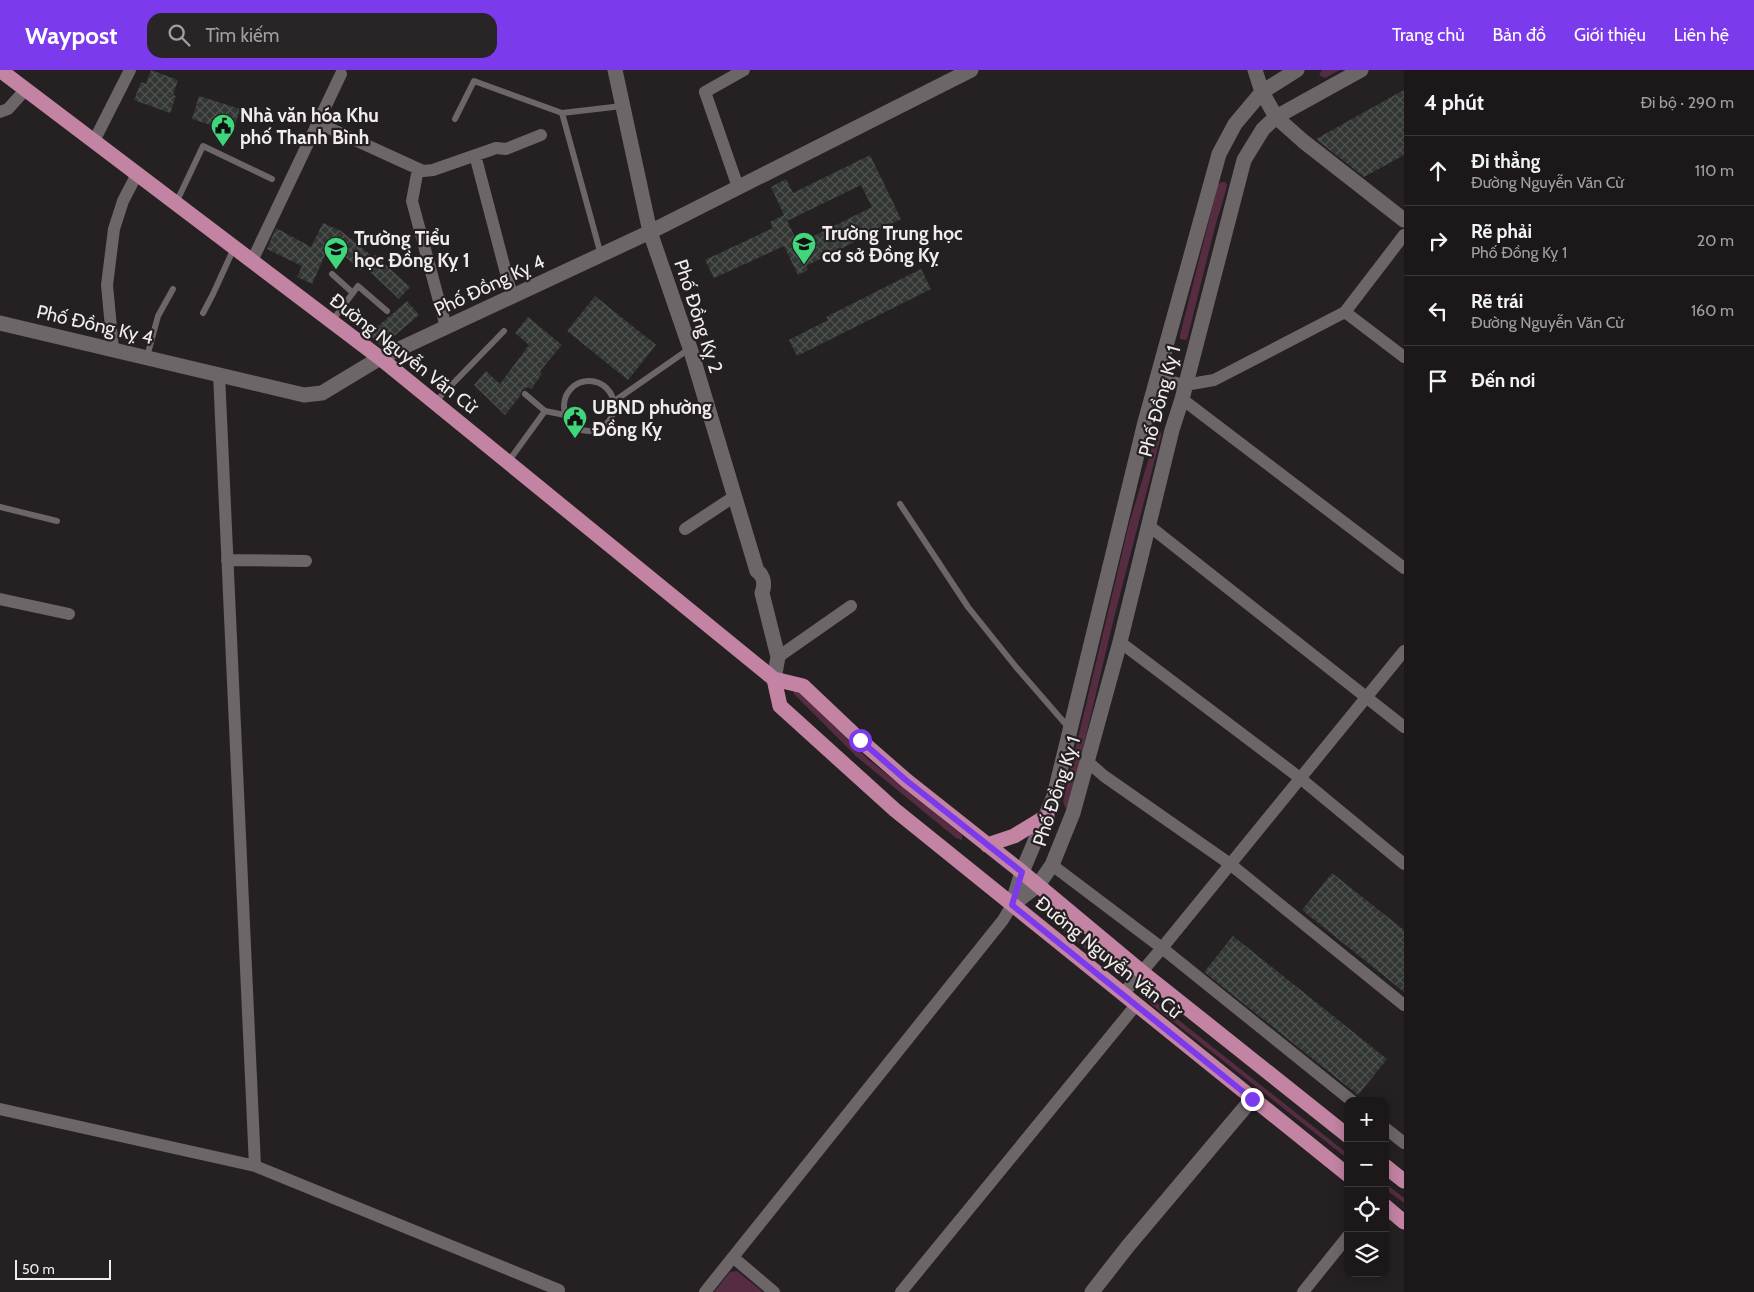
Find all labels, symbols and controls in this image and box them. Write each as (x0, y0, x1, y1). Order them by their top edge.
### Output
search box (147, 13, 497, 58)
text: Waypost (25, 21, 117, 50)
icon: search (165, 21, 193, 49)
text: Tìm kiếm (205, 24, 279, 47)
text: Trang chủ (1392, 24, 1465, 46)
text: Bản đồ (1493, 24, 1546, 46)
text: Giới thiệu (1574, 24, 1646, 46)
text: Liên hệ (1674, 24, 1729, 46)
text: 4 phút (1424, 90, 1484, 115)
text: Đi bộ · 290 m (1640, 93, 1734, 112)
place label: Nhà văn hóa Khu phố Thanh Bình (240, 104, 379, 149)
public building icon: Nhà văn hóa Khu phố Thanh Bình (210, 113, 236, 147)
text: Đi thẳng (1471, 150, 1540, 173)
icon: ahead (1424, 157, 1452, 185)
text: 110 m (1695, 161, 1734, 180)
text: Đường Nguyễn Văn Cừ (1471, 173, 1624, 192)
text: Rẽ phải (1471, 220, 1532, 243)
place label: Trường Trung học cơ sở Đồng Kỵ (822, 222, 963, 267)
place label: Trường Tiểu học Đồng Kỵ 1 (354, 227, 470, 272)
icon: right (1424, 227, 1452, 255)
school or university icon: Trường Trung học cơ sở Đồng Kỵ (791, 231, 817, 265)
text: 20 m (1697, 231, 1734, 250)
school or university icon: Trường Tiểu học Đồng Kỵ 1 (323, 236, 349, 270)
text: Phố Đồng Kỵ 1 (1471, 243, 1567, 262)
street label: Phố Đồng Kỵ 4 (430, 250, 548, 321)
street label: Phố Đồng Kỵ 2 (669, 257, 728, 376)
street label: Đường Nguyễn Văn Cừ (325, 288, 484, 420)
text: Rẽ trái (1471, 290, 1523, 313)
icon: left (1424, 297, 1452, 325)
street label: Phố Đồng Kỵ 4 (34, 300, 155, 349)
text: 160 m (1691, 301, 1734, 320)
text: Đường Nguyễn Văn Cừ (1471, 313, 1624, 332)
street label: Phố Đồng Kỵ 1 (1134, 343, 1185, 459)
icon: arrive (1424, 367, 1452, 395)
text: Đến nơi (1471, 369, 1535, 392)
place label: UBND phường Đồng Kỵ (592, 396, 712, 441)
public building icon: UBND phường Đồng Kỵ (562, 405, 588, 439)
route start (849, 729, 872, 752)
street label: Phố Đồng Kỵ 1 (1028, 733, 1085, 849)
street label: Đường Nguyễn Văn Cừ (1031, 891, 1188, 1025)
route end (1241, 1088, 1264, 1111)
map controls (1344, 1097, 1389, 1277)
button: + (1344, 1097, 1389, 1142)
button: − (1344, 1142, 1389, 1187)
button: locate (1344, 1187, 1389, 1232)
button: layers (1344, 1232, 1389, 1277)
scale bar (15, 1257, 111, 1280)
text: 50 m (22, 1260, 55, 1278)

